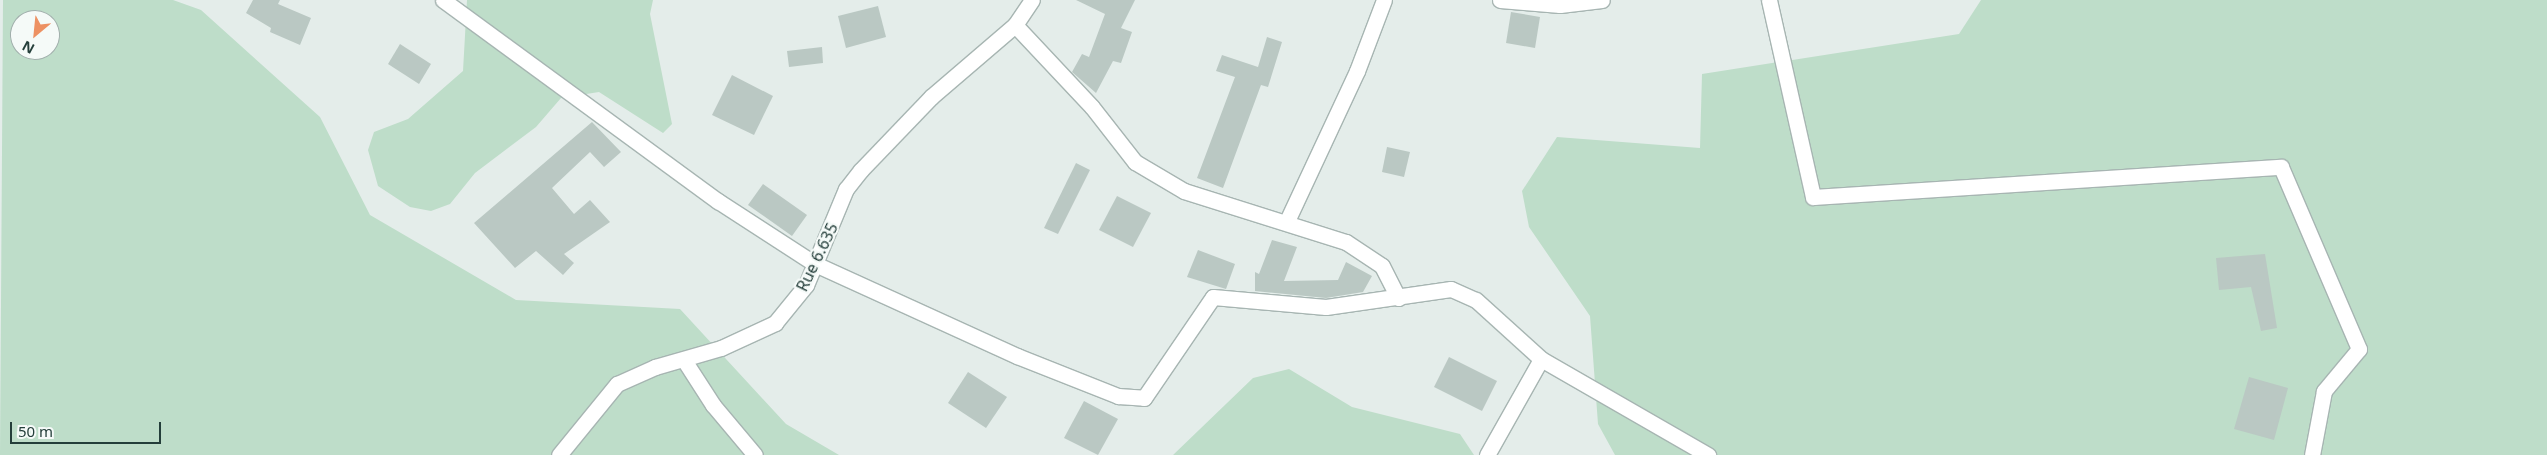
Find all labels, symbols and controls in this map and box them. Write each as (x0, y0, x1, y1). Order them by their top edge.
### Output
north arrow (10, 10, 60, 60)
text: N (19, 37, 38, 59)
street label: Rue 6.635 (792, 220, 842, 294)
scale bar (12, 412, 164, 444)
text: 50 m (18, 421, 53, 441)

